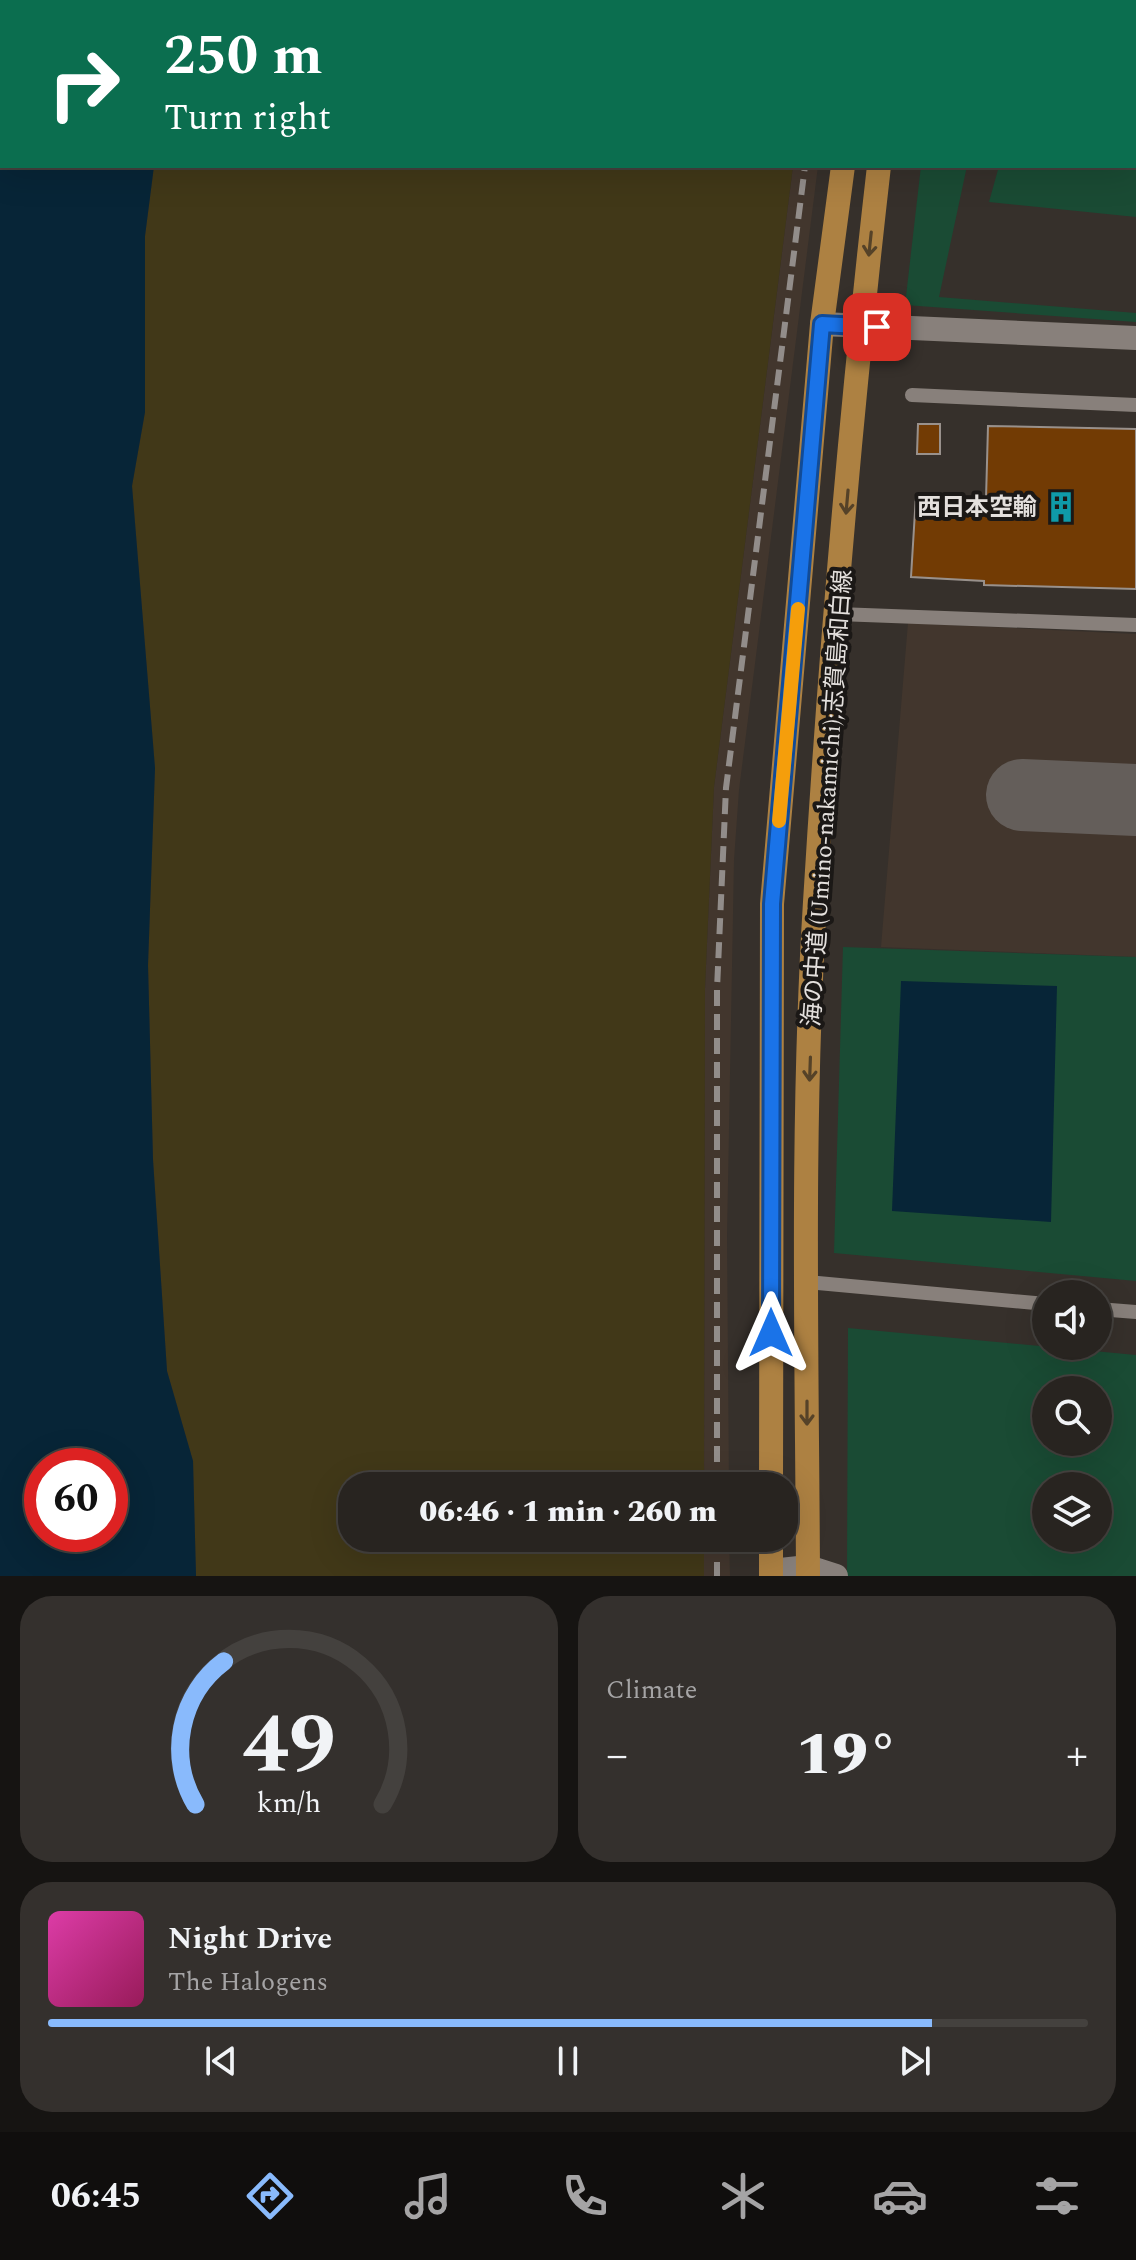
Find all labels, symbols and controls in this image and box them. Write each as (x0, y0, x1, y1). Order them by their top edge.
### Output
text: 250 m (164, 14, 323, 99)
icon: right (32, 32, 136, 136)
text: Turn right (164, 91, 331, 146)
one-way arrow (862, 230, 877, 256)
pin (843, 293, 911, 361)
icon: arrive (855, 305, 899, 349)
one-way arrow (839, 488, 854, 515)
place label: 西日本空輸 (917, 490, 1037, 526)
building icon: 西日本空輸 (1044, 490, 1078, 524)
street label: 海の中道 (Umino-nakamichi);志賀島和白線 (794, 568, 862, 1028)
one-way arrow (803, 1055, 818, 1082)
map controls (1032, 1280, 1112, 1552)
button: sound (1032, 1280, 1112, 1360)
position arrow (729, 1291, 813, 1375)
button: search (1032, 1376, 1112, 1456)
one-way arrow (799, 1399, 815, 1426)
speed limit sign: 60 (24, 1448, 128, 1552)
button: layers (1032, 1472, 1112, 1552)
text: 06:46 · 1 min · 260 m (419, 1489, 717, 1535)
text: Climate (606, 1670, 697, 1710)
text: 49 (242, 1683, 336, 1810)
text: 19° (796, 1709, 898, 1801)
text: − (606, 1722, 628, 1789)
text: + (1066, 1722, 1088, 1789)
text: km/h (257, 1782, 321, 1825)
text: Night Drive (168, 1916, 332, 1962)
text: The Halogens (168, 1962, 328, 2002)
icon: previous (199, 2039, 243, 2083)
icon: pause (546, 2039, 590, 2083)
icon: next (893, 2039, 937, 2083)
icon: directions (242, 2168, 298, 2224)
icon: music (400, 2168, 456, 2224)
icon: phone (557, 2168, 613, 2224)
icon: climate (715, 2168, 771, 2224)
icon: car (872, 2168, 928, 2224)
icon: filters (1029, 2168, 1085, 2224)
text: 06:45 (51, 2169, 141, 2224)

